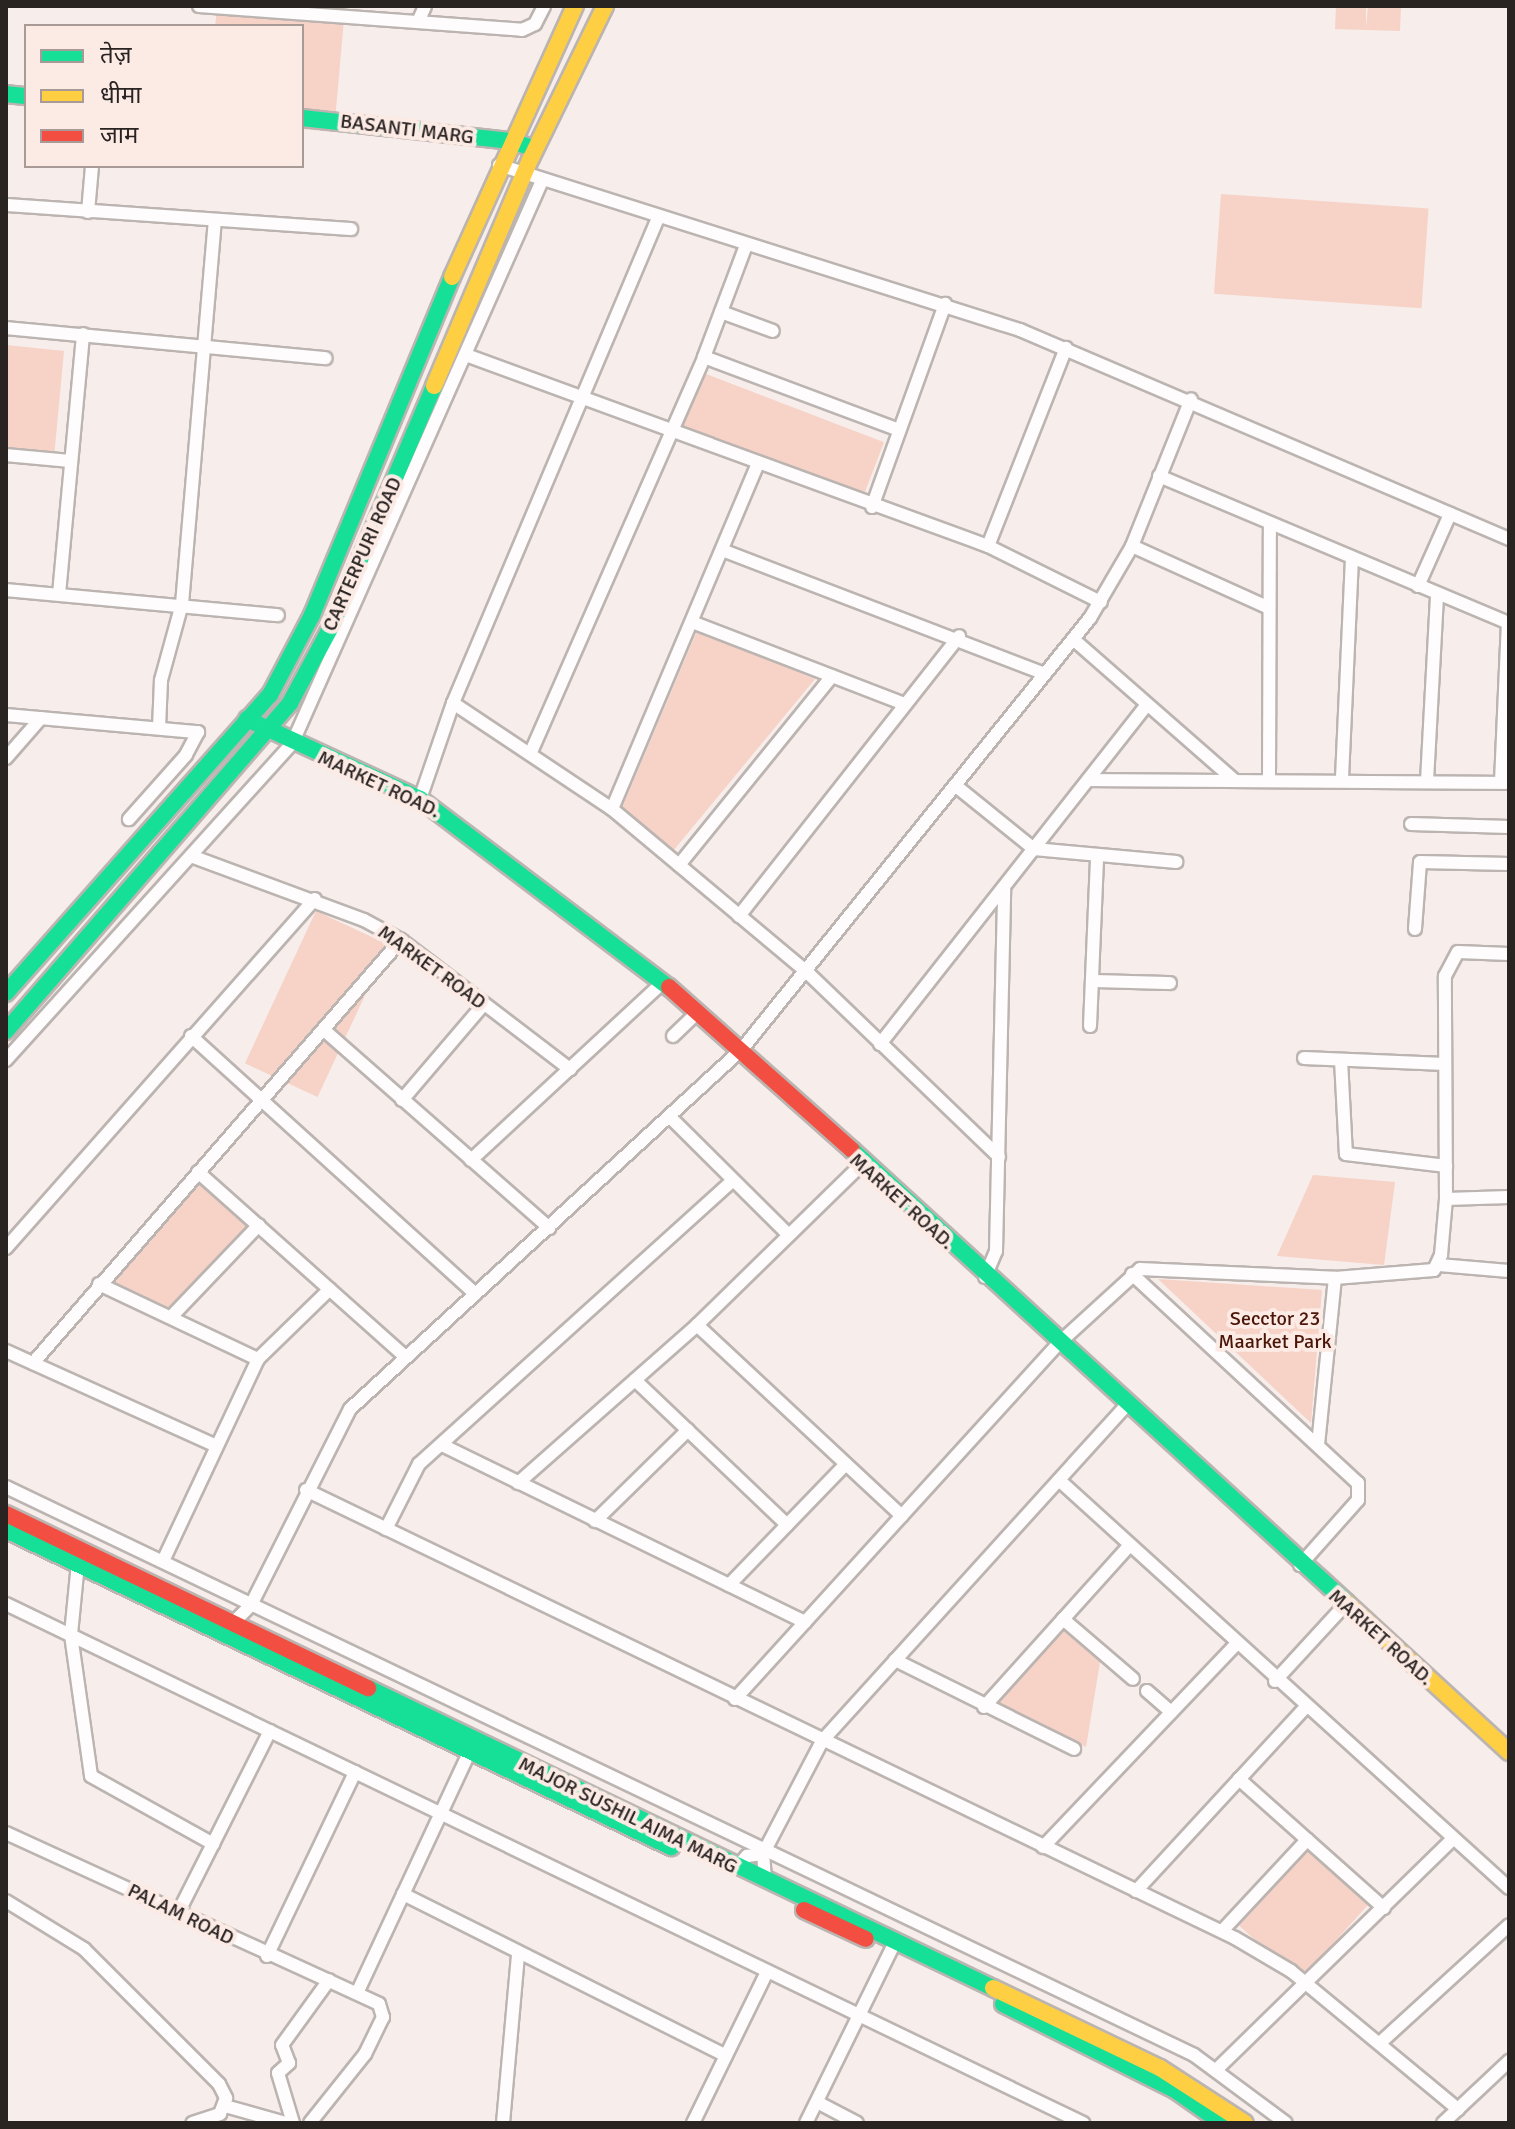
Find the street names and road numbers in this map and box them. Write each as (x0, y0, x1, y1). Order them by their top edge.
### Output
street label: BASANTI MARG (339, 109, 475, 149)
street label: CARTERPURI ROAD (317, 473, 407, 635)
street label: MARKET ROAD. (314, 745, 444, 823)
street label: MARKET ROAD (373, 920, 491, 1014)
street label: MARKET ROAD. (845, 1148, 959, 1254)
street label: MARKET ROAD. (1324, 1584, 1438, 1690)
street label: MAJOR SUSHIL AIMA MARG (515, 1751, 741, 1879)
street label: PALAM ROAD (124, 1878, 238, 1950)

